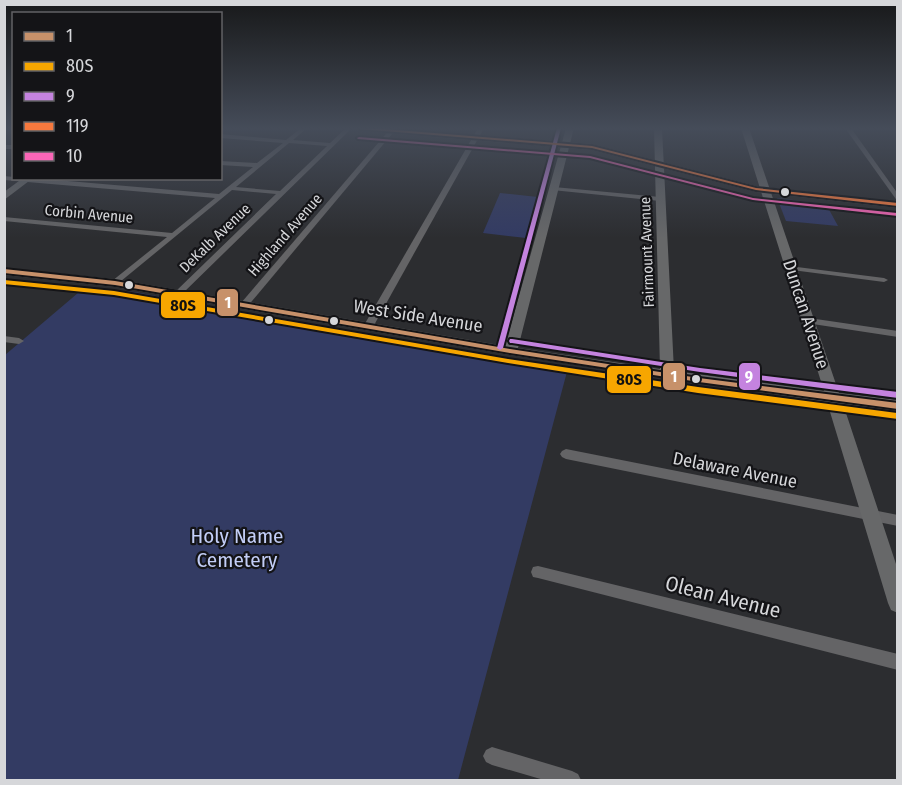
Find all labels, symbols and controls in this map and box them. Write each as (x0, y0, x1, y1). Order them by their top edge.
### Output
legend (12, 12, 222, 180)
text: 1 (66, 25, 73, 47)
text: 80S (66, 55, 93, 77)
text: 9 (66, 85, 75, 107)
text: 119 (66, 115, 89, 137)
text: 10 (66, 145, 82, 167)
unlabelled marker (779, 186, 791, 198)
street label: Highland Avenue (244, 190, 326, 280)
street label: Fairmount Avenue (636, 196, 658, 308)
street label: DeKalb Avenue (176, 200, 254, 276)
street label: Corbin Avenue (44, 201, 134, 227)
street label: Duncan Avenue (778, 257, 834, 371)
unlabelled marker (123, 279, 135, 291)
line badge: 1 (216, 288, 239, 317)
line badge: 80S (160, 291, 206, 319)
text: 1 (225, 293, 231, 312)
street label: West Side Avenue (352, 295, 484, 337)
text: 80S (170, 296, 196, 315)
unlabelled marker (263, 314, 275, 326)
unlabelled marker (328, 315, 340, 327)
line badge: 1 (662, 362, 686, 391)
line badge: 9 (738, 362, 761, 391)
line badge: 80S (606, 365, 652, 394)
text: 1 (671, 367, 677, 386)
text: 9 (745, 367, 753, 386)
text: 80S (616, 370, 642, 389)
unlabelled marker (690, 373, 702, 385)
street label: Delaware Avenue (671, 447, 799, 493)
park label: Holy Name Cemetery (191, 523, 283, 573)
street label: Olean Avenue (663, 570, 783, 624)

